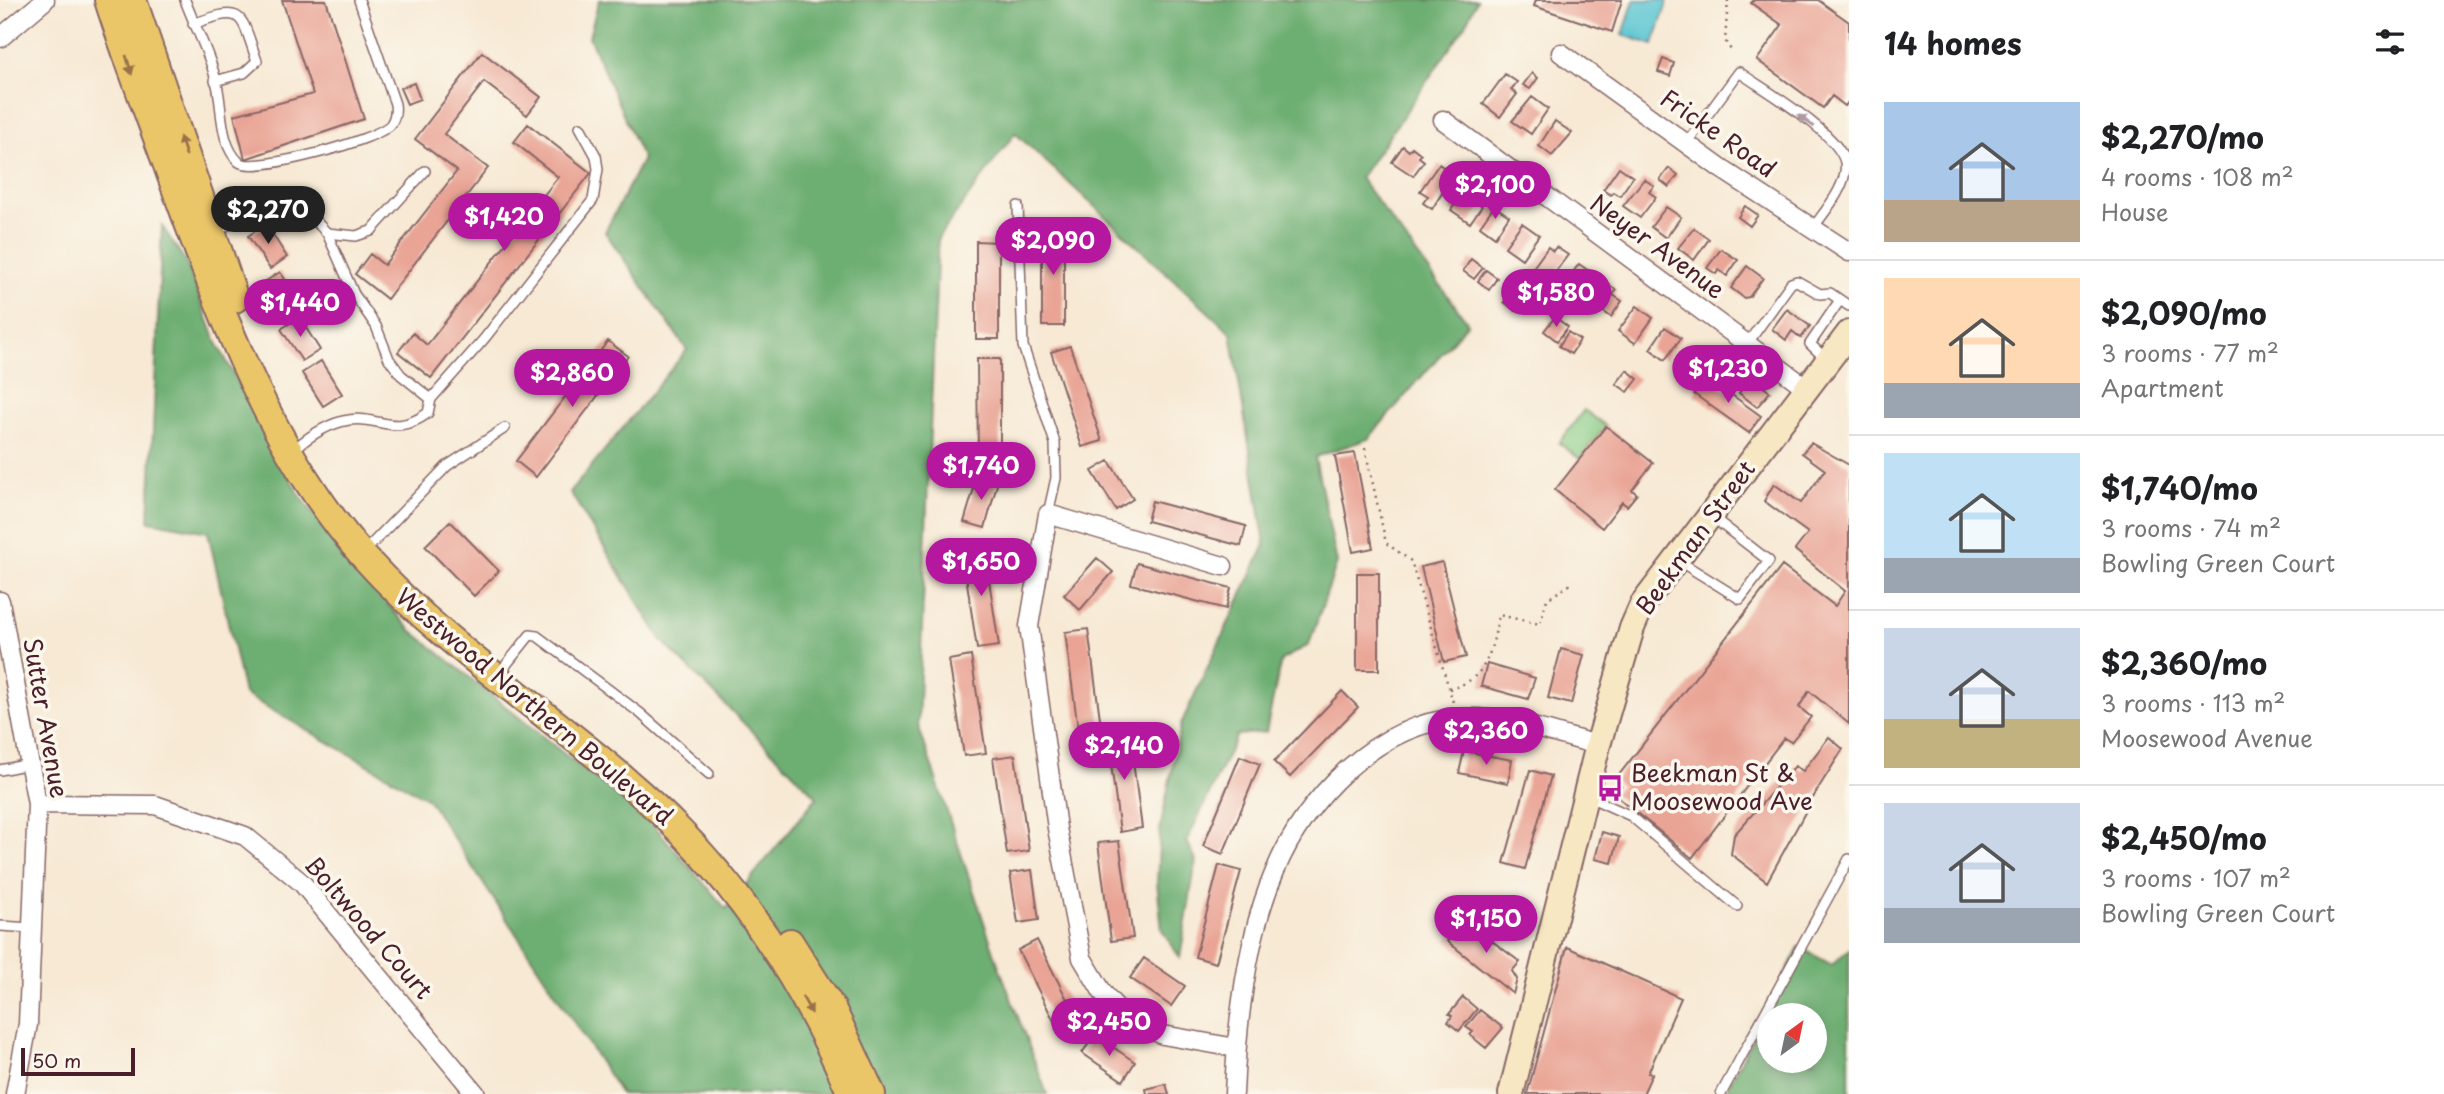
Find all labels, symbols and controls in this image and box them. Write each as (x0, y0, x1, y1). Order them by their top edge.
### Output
text: 14 homes (1884, 20, 2022, 65)
icon: filters (2371, 23, 2409, 61)
one-way arrow (124, 55, 134, 76)
street label: Fricke Road (1654, 79, 1784, 185)
one-way arrow (1797, 114, 1815, 128)
text: $2,270/mo (2101, 114, 2264, 159)
icon: home (1940, 130, 2024, 214)
one-way arrow (177, 136, 188, 157)
text: 4 rooms · 108 m² (2101, 159, 2294, 194)
pin: $2,100 (1438, 162, 1552, 221)
text: $2,100 (1455, 166, 1535, 201)
street label: Neyer Avenue (1583, 184, 1733, 307)
pin: $2,270 (211, 187, 325, 246)
text: $2,270 (227, 191, 309, 226)
pin: $1,420 (447, 194, 561, 253)
text: House (2101, 194, 2168, 229)
text: $1,420 (464, 198, 544, 233)
pin: $2,090 (996, 218, 1110, 277)
text: $2,090 (1011, 222, 1095, 257)
pin: $1,580 (1499, 270, 1613, 329)
text: $1,580 (1517, 274, 1595, 309)
pin: $1,440 (243, 280, 357, 339)
text: $1,440 (260, 284, 340, 319)
text: $2,090/mo (2101, 290, 2267, 335)
icon: home (1940, 306, 2024, 390)
text: 3 rooms · 77 m² (2101, 335, 2279, 370)
pin: $1,230 (1671, 346, 1785, 405)
pin: $2,860 (515, 350, 629, 409)
text: $1,230 (1688, 350, 1768, 385)
text: $2,860 (530, 354, 614, 389)
text: Apartment (2101, 370, 2224, 405)
pin: $1,740 (924, 442, 1038, 502)
text: $1,740 (942, 447, 1020, 482)
street label: Beekman Street (1626, 452, 1763, 621)
text: $1,740/mo (2101, 465, 2258, 510)
icon: home (1940, 481, 2024, 565)
text: 3 rooms · 74 m² (2101, 510, 2281, 545)
pin: $1,650 (924, 538, 1038, 598)
text: $1,650 (942, 543, 1020, 578)
text: Bowling Green Court (2101, 545, 2335, 580)
street label: Westwood Northern Boulevard (389, 578, 682, 833)
street label: Sutter Avenue (15, 635, 79, 801)
text: $2,360/mo (2101, 640, 2267, 685)
icon: home (1940, 656, 2024, 740)
text: 3 rooms · 113 m² (2101, 685, 2285, 720)
pin: $2,360 (1429, 708, 1543, 767)
text: $2,360 (1444, 712, 1528, 747)
text: Moosewood Avenue (2101, 720, 2313, 755)
pin: $2,140 (1067, 722, 1181, 782)
text: $2,140 (1085, 727, 1163, 762)
place label: Beekman St & Moosewood Ave (1631, 754, 1813, 818)
bus stop icon: Beekman St & Moosewood Ave (1595, 773, 1625, 803)
text: $2,450/mo (2101, 815, 2267, 860)
icon: home (1940, 831, 2024, 915)
street label: Boltwood Court (297, 847, 442, 1006)
text: 3 rooms · 107 m² (2101, 860, 2291, 895)
pin: $1,150 (1429, 895, 1543, 955)
text: Bowling Green Court (2101, 895, 2335, 930)
text: $1,150 (1450, 900, 1522, 935)
one-way arrow (801, 995, 813, 1014)
pin: $2,450 (1052, 998, 1166, 1058)
text: $2,450 (1067, 1003, 1151, 1038)
north arrow (1757, 1003, 1827, 1073)
map controls (1757, 1003, 1827, 1073)
scale bar (21, 1045, 135, 1077)
text: 50 m (32, 1046, 81, 1074)

